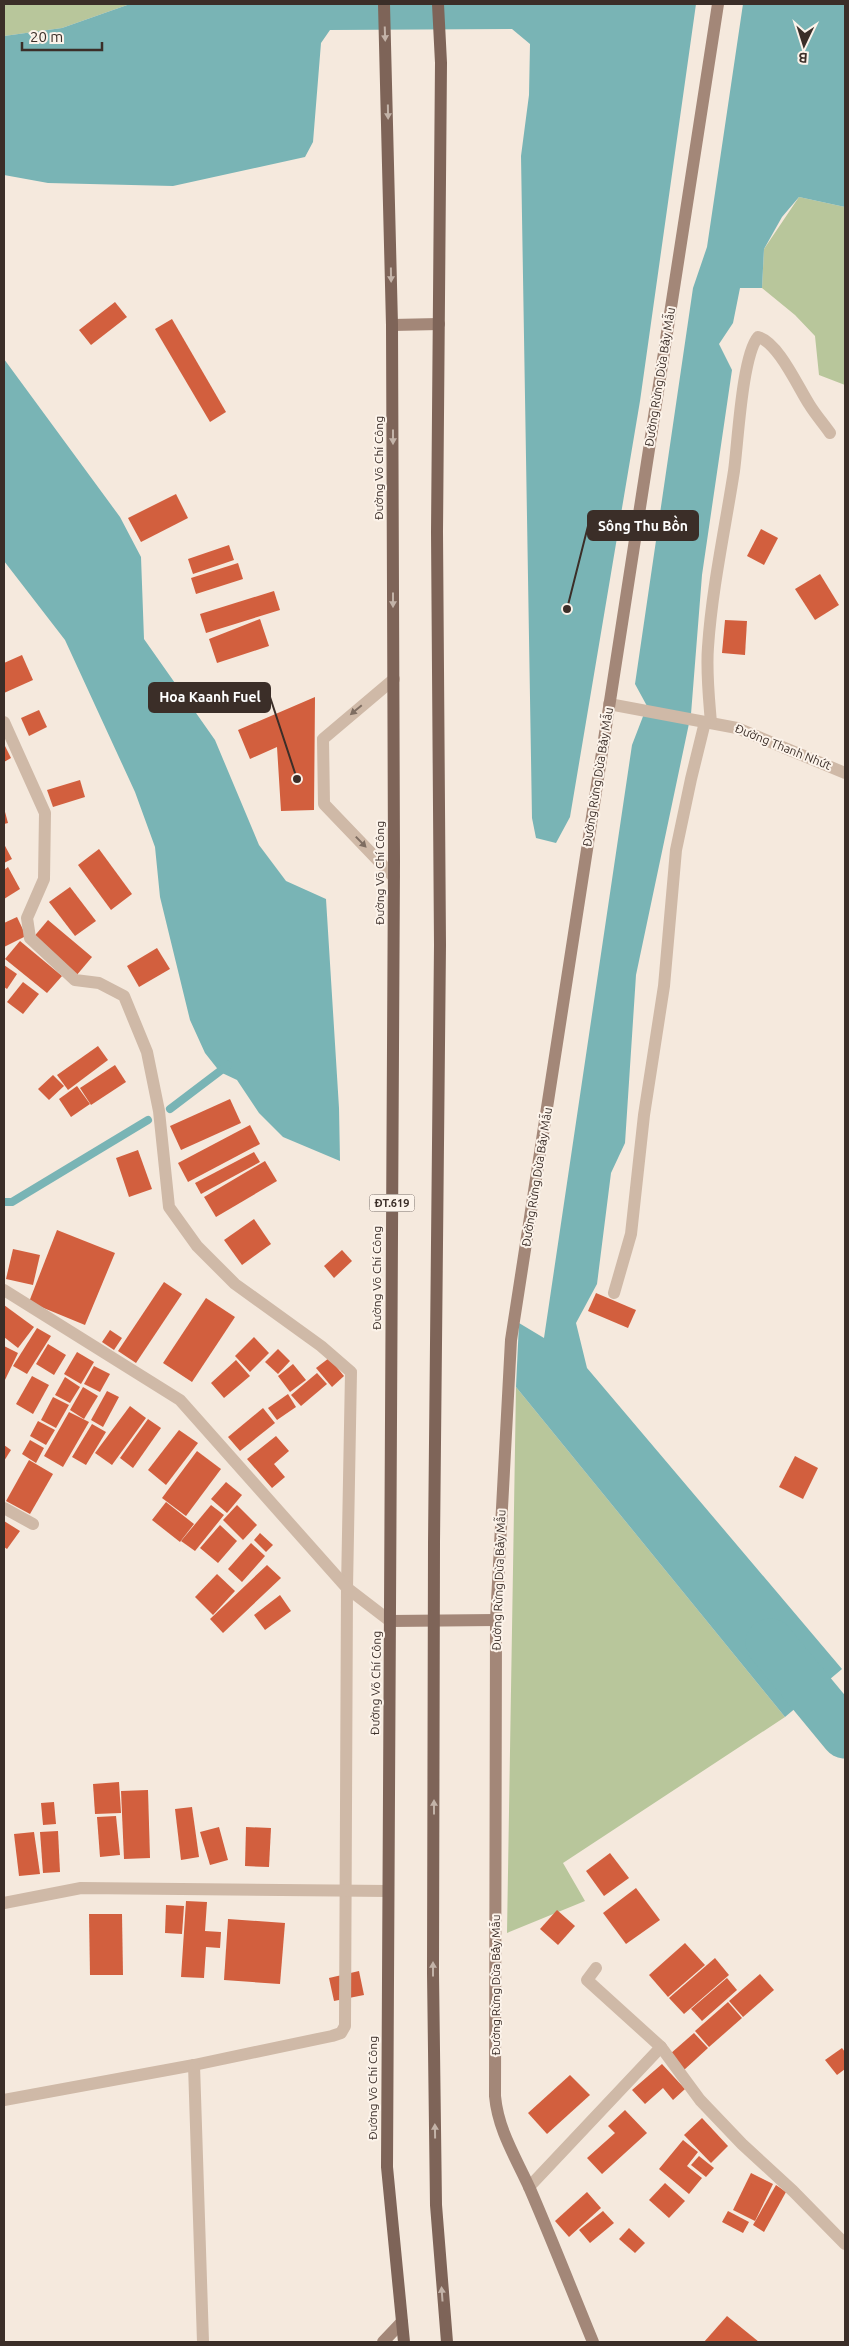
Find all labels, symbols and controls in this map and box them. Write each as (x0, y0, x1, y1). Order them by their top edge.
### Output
scale bar (22, 20, 102, 52)
north arrow (779, 20, 829, 70)
one-way arrow (382, 26, 390, 42)
text: 20 m (30, 28, 63, 45)
text: B (798, 50, 808, 66)
one-way arrow (384, 104, 392, 120)
one-way arrow (387, 267, 395, 283)
street label: Đường Rừng Dừa Bảy Mẫu (642, 306, 677, 448)
street label: Đường Võ Chí Công (372, 416, 385, 520)
one-way arrow (389, 429, 397, 445)
callout: Sông Thu Bồn (588, 511, 698, 540)
text: Sông Thu Bồn (598, 515, 688, 534)
one-way arrow (389, 592, 397, 608)
callout: Hoa Kaanh Fuel (149, 683, 270, 712)
text: Hoa Kaanh Fuel (159, 689, 261, 705)
one-way arrow (350, 705, 363, 716)
street label: Đường Rừng Dừa Bảy Mẫu (580, 706, 615, 848)
street label: Đường Thanh Nhứt (733, 721, 833, 772)
street label: Đường Võ Chí Công (373, 821, 386, 925)
one-way arrow (355, 836, 367, 848)
street label: Đường Rừng Dừa Bảy Mẫu (519, 1106, 554, 1248)
road number: ĐT.619 (370, 1194, 414, 1212)
street label: Đường Võ Chí Công (370, 1226, 383, 1330)
street label: Đường Rừng Dừa Bảy Mẫu (490, 1509, 507, 1651)
street label: Đường Võ Chí Công (368, 1631, 383, 1735)
one-way arrow (430, 1798, 438, 1814)
street label: Đường Rừng Dừa Bảy Mẫu (489, 1914, 502, 2056)
one-way arrow (429, 1961, 437, 1977)
street label: Đường Võ Chí Công (366, 2036, 379, 2140)
one-way arrow (431, 2123, 439, 2139)
one-way arrow (438, 2285, 446, 2301)

